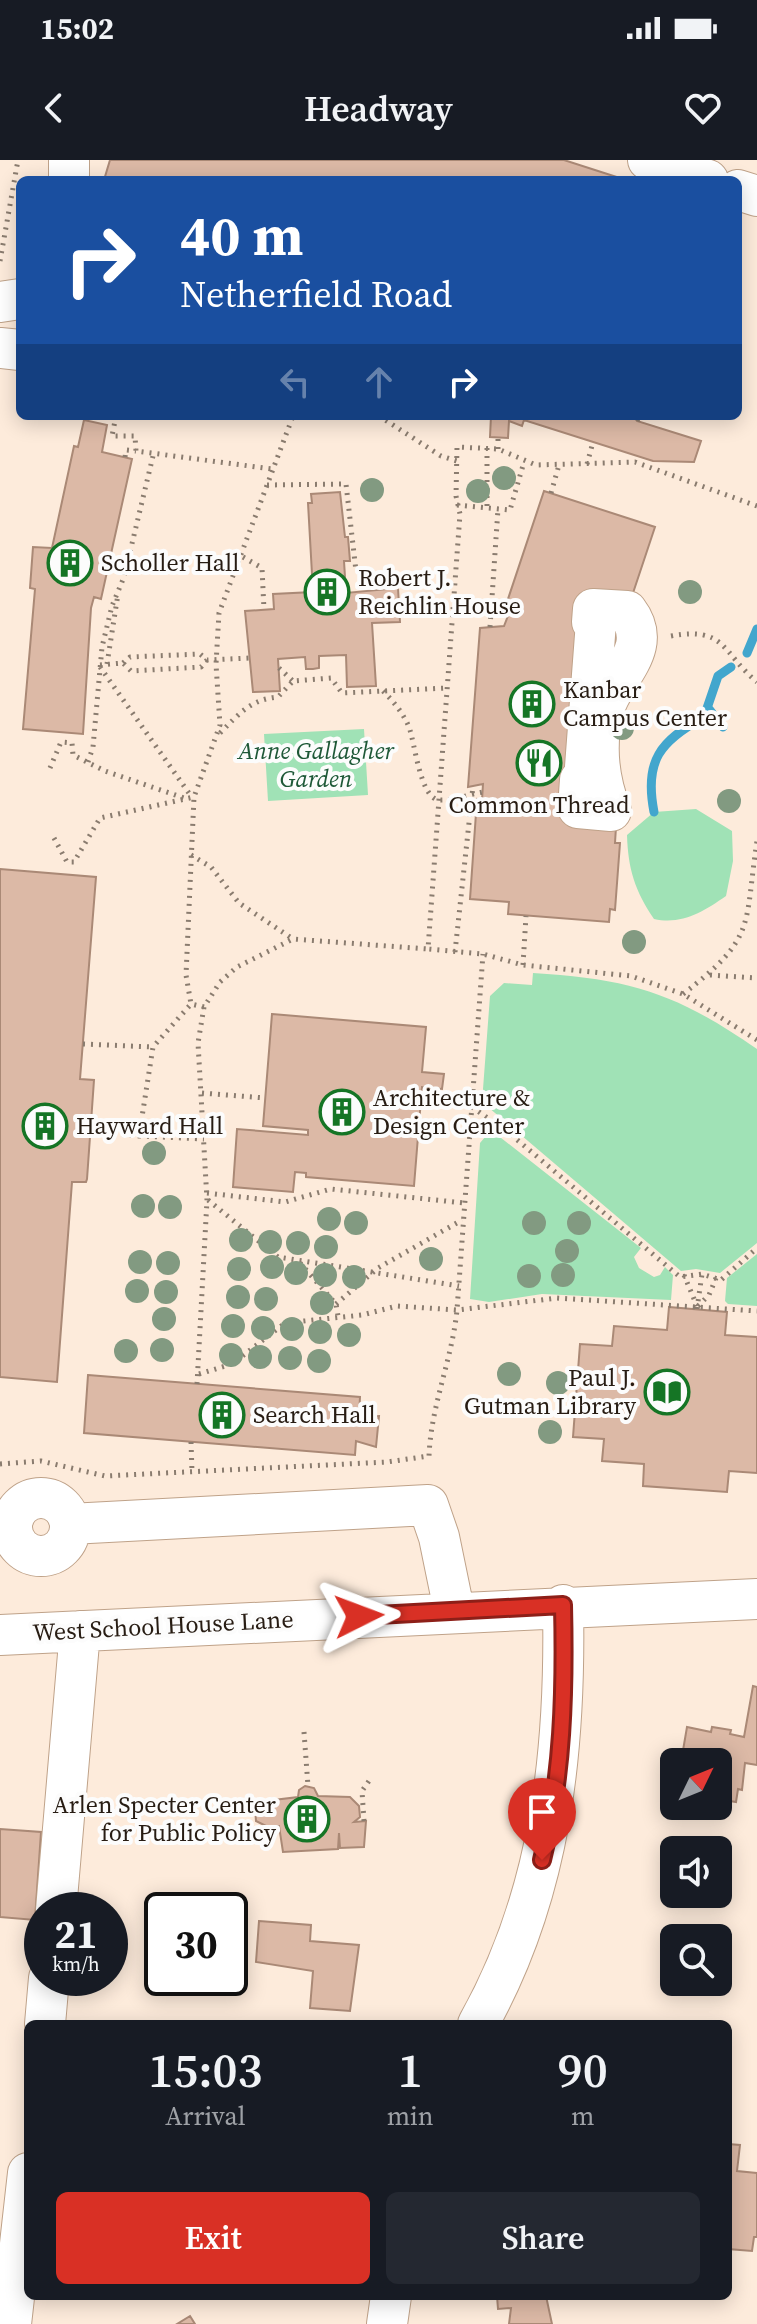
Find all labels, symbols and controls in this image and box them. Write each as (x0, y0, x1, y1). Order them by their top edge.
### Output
text: 15:02 (40, 8, 114, 49)
text: Headway (304, 84, 453, 133)
icon: back (32, 86, 76, 130)
icon: heart (681, 86, 725, 130)
text: 40 m (180, 197, 303, 274)
icon: right (48, 208, 152, 312)
text: Netherfield Road (180, 270, 452, 319)
icon: left (273, 360, 317, 404)
icon: ahead (357, 360, 401, 404)
icon: right (441, 360, 485, 404)
building icon: Scholler Hall (46, 539, 94, 587)
place label: Scholler Hall (101, 546, 239, 579)
place label: Robert J. Reichlin House (358, 561, 521, 622)
building icon: Robert J. Reichlin House (303, 568, 351, 616)
place label: Kanbar Campus Center (563, 673, 727, 734)
building icon: Kanbar Campus Center (508, 680, 556, 728)
park label: Anne Gallagher Garden (236, 734, 395, 795)
restaurant icon: Common Thread (515, 739, 563, 787)
place label: Common Thread (448, 788, 630, 821)
place label: Architecture & Design Center (373, 1081, 530, 1142)
building icon: Architecture & Design Center (318, 1088, 366, 1136)
building icon: Hayward Hall (21, 1102, 69, 1150)
place label: Hayward Hall (76, 1109, 223, 1142)
place label: Paul J. Gutman Library (464, 1361, 637, 1422)
library icon: Paul J. Gutman Library (643, 1368, 691, 1416)
building icon: Search Hall (198, 1391, 246, 1439)
place label: Search Hall (253, 1398, 376, 1431)
position arrow (317, 1574, 401, 1658)
street label: West School House Lane (32, 1602, 294, 1649)
north arrow (660, 1748, 732, 1820)
map controls (660, 1748, 732, 1996)
pin (508, 1778, 576, 1860)
place label: Arlen Specter Center for Public Policy (53, 1788, 277, 1849)
icon: arrive (520, 1790, 564, 1834)
building icon: Arlen Specter Center for Public Policy (283, 1795, 331, 1843)
button: sound (660, 1836, 732, 1908)
speed limit sign: 30 (144, 1892, 248, 1996)
text: 21 (54, 1907, 98, 1961)
button: search (660, 1924, 732, 1996)
text: km/h (52, 1950, 100, 1978)
text: 15:03 (148, 2037, 262, 2103)
text: 1 (398, 2037, 423, 2103)
text: 90 (558, 2037, 608, 2103)
text: Arrival (165, 2098, 246, 2134)
text: min (387, 2098, 434, 2134)
text: m (571, 2098, 595, 2134)
button: Exit (56, 2192, 370, 2284)
button: Share (386, 2192, 700, 2284)

